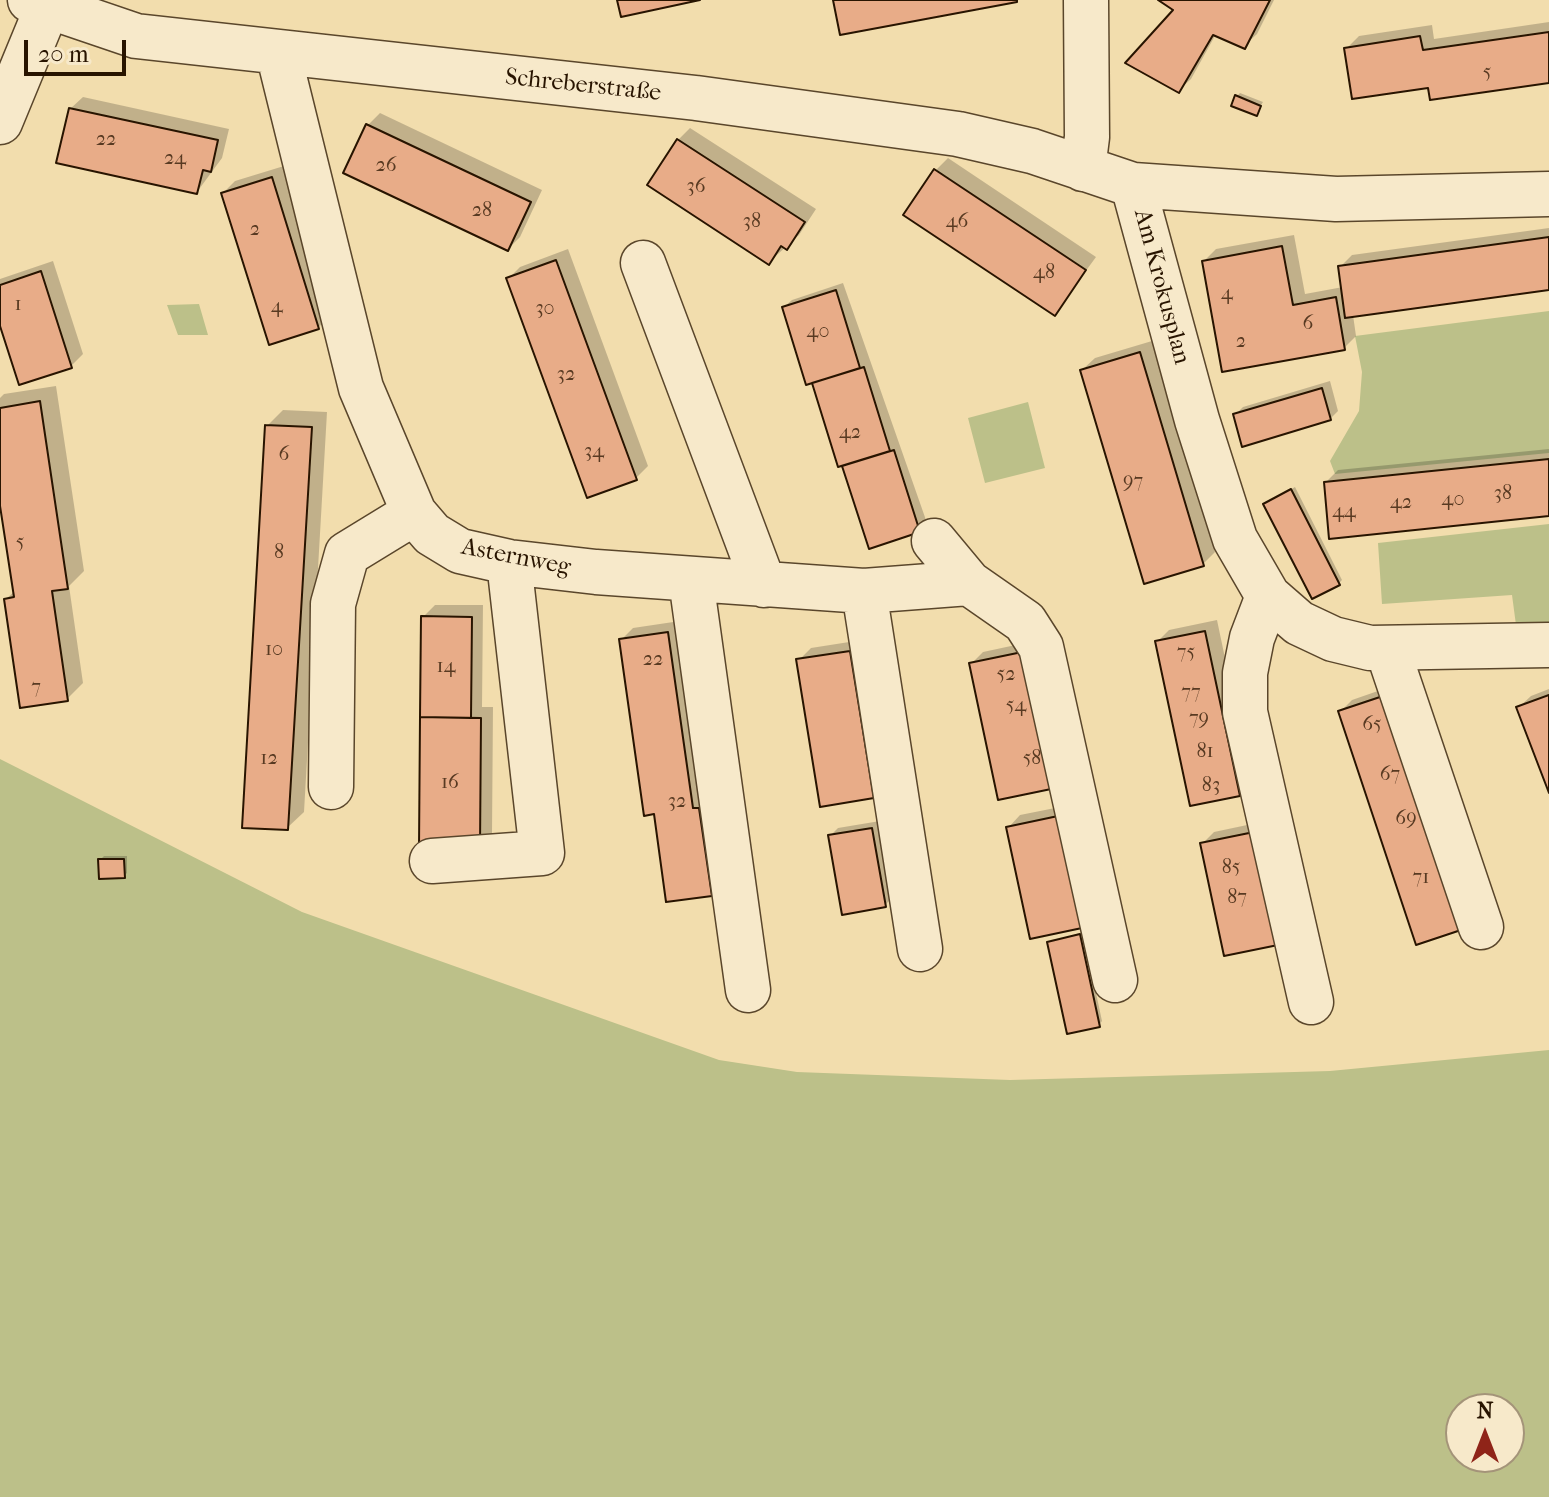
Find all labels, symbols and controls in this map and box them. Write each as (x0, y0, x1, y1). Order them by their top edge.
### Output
scale bar (28, 24, 130, 74)
text: 20 m (38, 40, 89, 68)
house number: 5 (1483, 61, 1491, 85)
street label: Schreberstraße (504, 63, 662, 109)
house number: 22 (96, 128, 116, 152)
house number: 24 (164, 147, 186, 171)
house number: 26 (375, 154, 397, 178)
house number: 36 (686, 175, 706, 199)
house number: 28 (472, 199, 492, 223)
street label: Am Krokusplan (1126, 206, 1196, 368)
house number: 38 (743, 210, 761, 234)
house number: 46 (946, 210, 968, 234)
house number: 2 (250, 218, 260, 242)
house number: 48 (1033, 261, 1055, 285)
house number: 4 (1221, 282, 1233, 306)
house number: 1 (14, 293, 22, 317)
house number: 4 (271, 295, 283, 319)
house number: 30 (535, 297, 555, 321)
house number: 6 (1303, 312, 1313, 336)
house number: 40 (807, 320, 829, 344)
house number: 2 (1236, 330, 1246, 354)
house number: 32 (557, 363, 575, 387)
house number: 42 (839, 421, 861, 445)
house number: 34 (584, 440, 604, 464)
house number: 6 (279, 443, 289, 467)
house number: 97 (1123, 470, 1143, 494)
house number: 38 (1494, 482, 1512, 506)
house number: 40 (1442, 488, 1464, 512)
house number: 42 (1390, 491, 1412, 515)
house number: 44 (1332, 500, 1356, 524)
house number: 5 (16, 531, 24, 555)
street label: Asternweg (459, 533, 573, 583)
house number: 8 (274, 541, 284, 565)
house number: 10 (265, 638, 283, 662)
house number: 75 (1177, 641, 1195, 665)
house number: 22 (643, 648, 663, 672)
house number: 14 (437, 655, 455, 679)
house number: 52 (997, 663, 1015, 687)
house number: 7 (31, 676, 41, 700)
house number: 77 (1181, 681, 1201, 705)
house number: 54 (1006, 694, 1026, 718)
house number: 79 (1189, 707, 1209, 731)
house number: 65 (1362, 713, 1382, 737)
house number: 81 (1196, 740, 1214, 764)
house number: 12 (260, 747, 278, 771)
house number: 58 (1023, 747, 1041, 771)
house number: 67 (1380, 763, 1400, 787)
house number: 16 (441, 771, 459, 795)
house number: 83 (1202, 774, 1220, 798)
house number: 32 (668, 790, 686, 814)
house number: 69 (1395, 807, 1417, 831)
house number: 85 (1222, 856, 1240, 880)
house number: 71 (1413, 866, 1429, 890)
house number: 87 (1227, 886, 1247, 910)
north arrow (1445, 1393, 1525, 1473)
text: N (1477, 1398, 1493, 1424)

